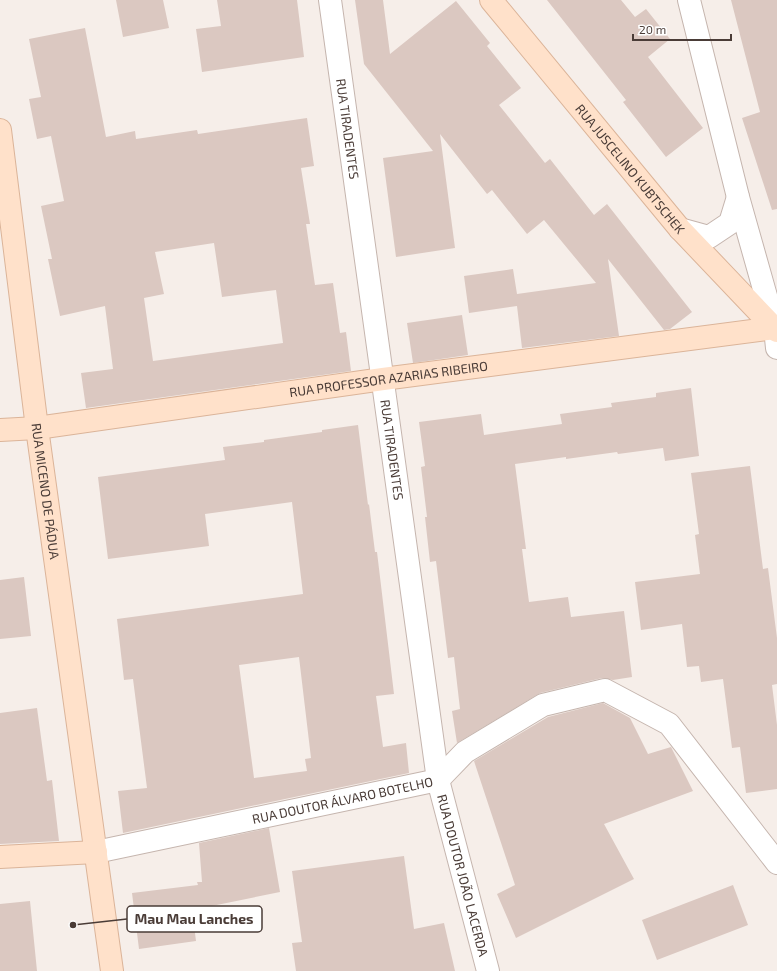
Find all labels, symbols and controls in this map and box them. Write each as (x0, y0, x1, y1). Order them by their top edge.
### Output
scale bar (633, 16, 731, 42)
text: 20 m (639, 22, 666, 36)
street label: RUA TIRADENTES (333, 77, 363, 180)
street label: RUA JUSCELINO KUBTSCHEK (572, 101, 689, 237)
street label: RUA PROFESSOR AZARIAS RIBEIRO (288, 357, 489, 400)
street label: RUA TIRADENTES (377, 398, 407, 501)
street label: RUA MICENO DE PÁDUA (28, 422, 63, 560)
street label: RUA DOUTOR ÁLVARO BOTELHO (251, 773, 435, 827)
street label: RUA DOUTOR JOÃO LACERDA (434, 793, 492, 958)
callout: Mau Mau Lanches (127, 906, 262, 932)
text: Mau Mau Lanches (135, 910, 254, 927)

